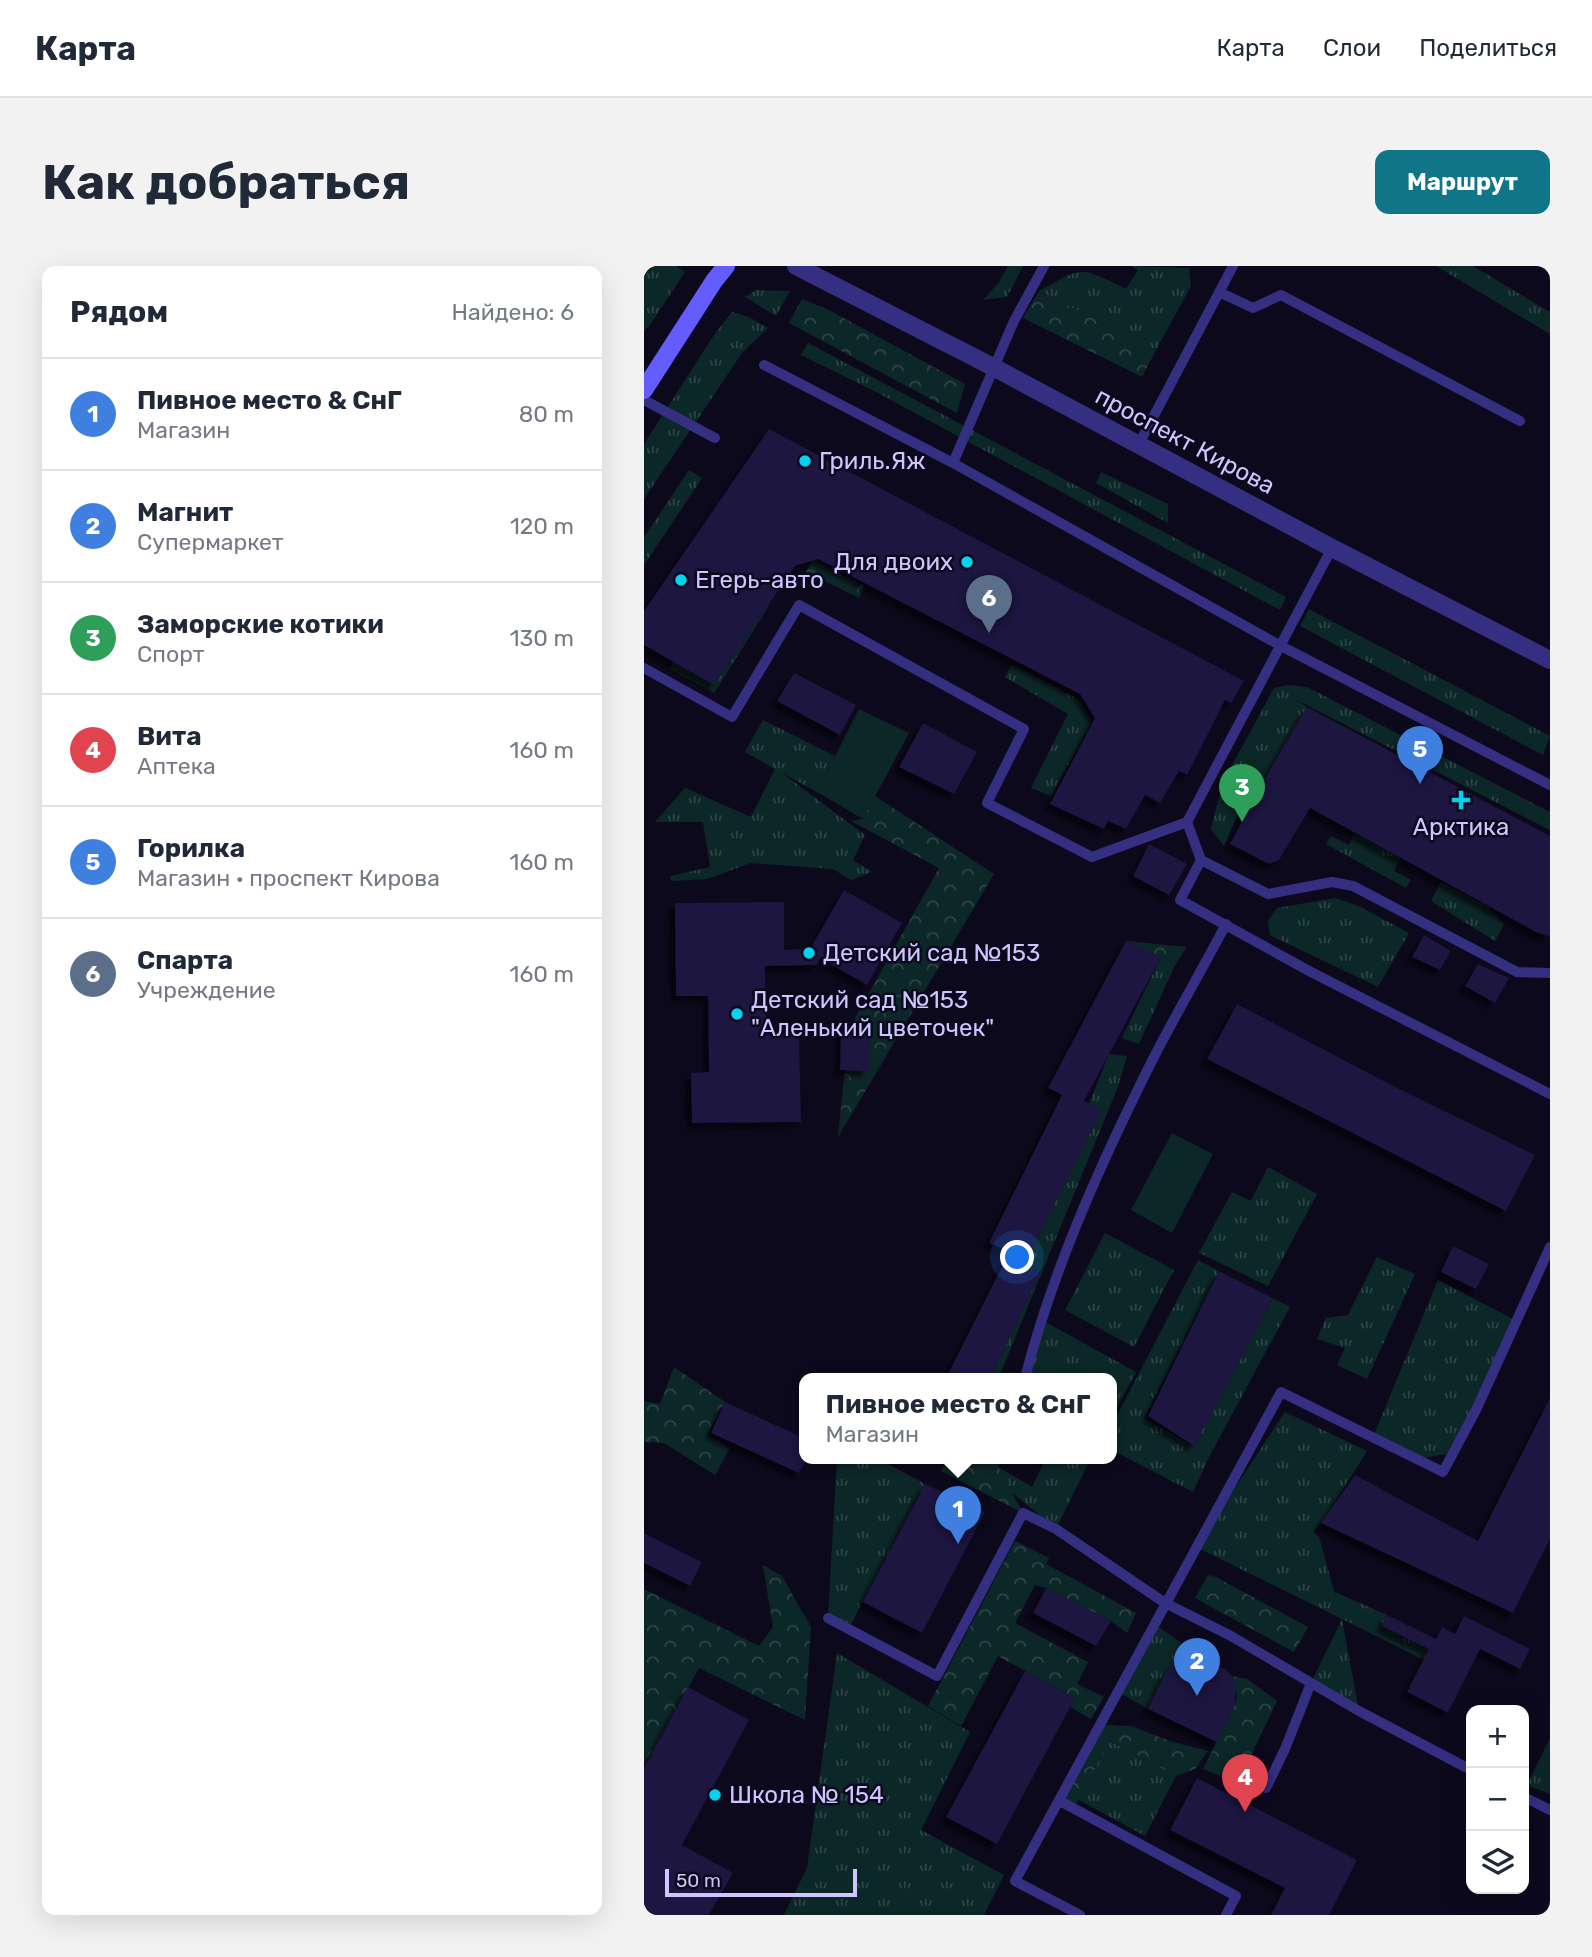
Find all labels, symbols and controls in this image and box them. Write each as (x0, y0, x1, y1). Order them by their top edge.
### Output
text: Карта (35, 29, 136, 68)
text: Карта (1216, 34, 1285, 62)
text: Слои (1323, 34, 1381, 62)
text: Поделиться (1419, 34, 1557, 62)
button: Маршрут (1375, 150, 1550, 214)
text: Как добраться (42, 153, 410, 211)
text: Рядом (70, 294, 168, 330)
text: Найдено: 6 (452, 298, 574, 326)
street label: проспект Кирова (1091, 382, 1279, 500)
text: Пивное место & СнГ (137, 385, 402, 416)
text: 1 (87, 400, 99, 428)
text: 80 m (519, 400, 574, 428)
text: Магазин (137, 416, 230, 444)
place label: Гриль.Яж (819, 447, 925, 475)
marker: Гриль.Яж (797, 453, 813, 469)
text: Магнит (137, 497, 233, 528)
text: 2 (86, 512, 100, 540)
text: 120 m (510, 512, 574, 540)
text: Супермаркет (137, 528, 284, 556)
place label: Для двоих (834, 548, 953, 576)
marker: Для двоих (959, 554, 975, 570)
place label: Егерь-авто (695, 566, 824, 594)
marker: Егерь-авто (673, 572, 689, 588)
pin: 6 (966, 575, 1012, 633)
text: Заморские котики (137, 609, 384, 640)
text: 3 (85, 624, 101, 652)
text: 130 m (510, 624, 574, 652)
text: Спорт (137, 640, 205, 668)
text: Вита (137, 721, 201, 752)
pin: 5 (1397, 726, 1443, 784)
text: 4 (85, 736, 101, 764)
text: 160 m (510, 736, 574, 764)
text: Аптека (137, 752, 216, 780)
pin: 3 (1219, 764, 1265, 822)
marker: Арктика (1451, 790, 1471, 810)
place label: Арктика (1413, 813, 1509, 841)
text: Горилка (137, 833, 245, 864)
text: 5 (86, 848, 100, 876)
text: 160 m (510, 848, 574, 876)
text: Магазин · проспект Кирова (137, 864, 440, 892)
place label: Детский сад №153 (823, 939, 1040, 967)
text: Спарта (137, 945, 233, 976)
marker: Детский сад №153 (801, 945, 817, 961)
text: 6 (86, 960, 100, 988)
text: 160 m (510, 960, 574, 988)
text: Учреждение (137, 976, 276, 1004)
place label: Детский сад №153 "Аленький цветочек" (751, 986, 994, 1042)
marker: Детский сад №153 "Аленький цветочек" (729, 1006, 745, 1022)
your location (1000, 1240, 1034, 1274)
popup (799, 1373, 1117, 1464)
text: Пивное место & СнГ (826, 1389, 1090, 1420)
text: Магазин (826, 1420, 919, 1448)
pin: 1 (935, 1486, 981, 1544)
pin: 2 (1174, 1638, 1220, 1696)
map controls (1466, 1705, 1529, 1894)
button: + (1466, 1705, 1529, 1768)
pin: 4 (1222, 1754, 1268, 1812)
button: − (1466, 1768, 1529, 1831)
place label: Школа № 154 (729, 1781, 884, 1809)
marker: Школа № 154 (707, 1787, 723, 1803)
button: layers (1466, 1831, 1529, 1894)
scale bar (665, 1866, 858, 1898)
text: 50 m (676, 1869, 721, 1892)

